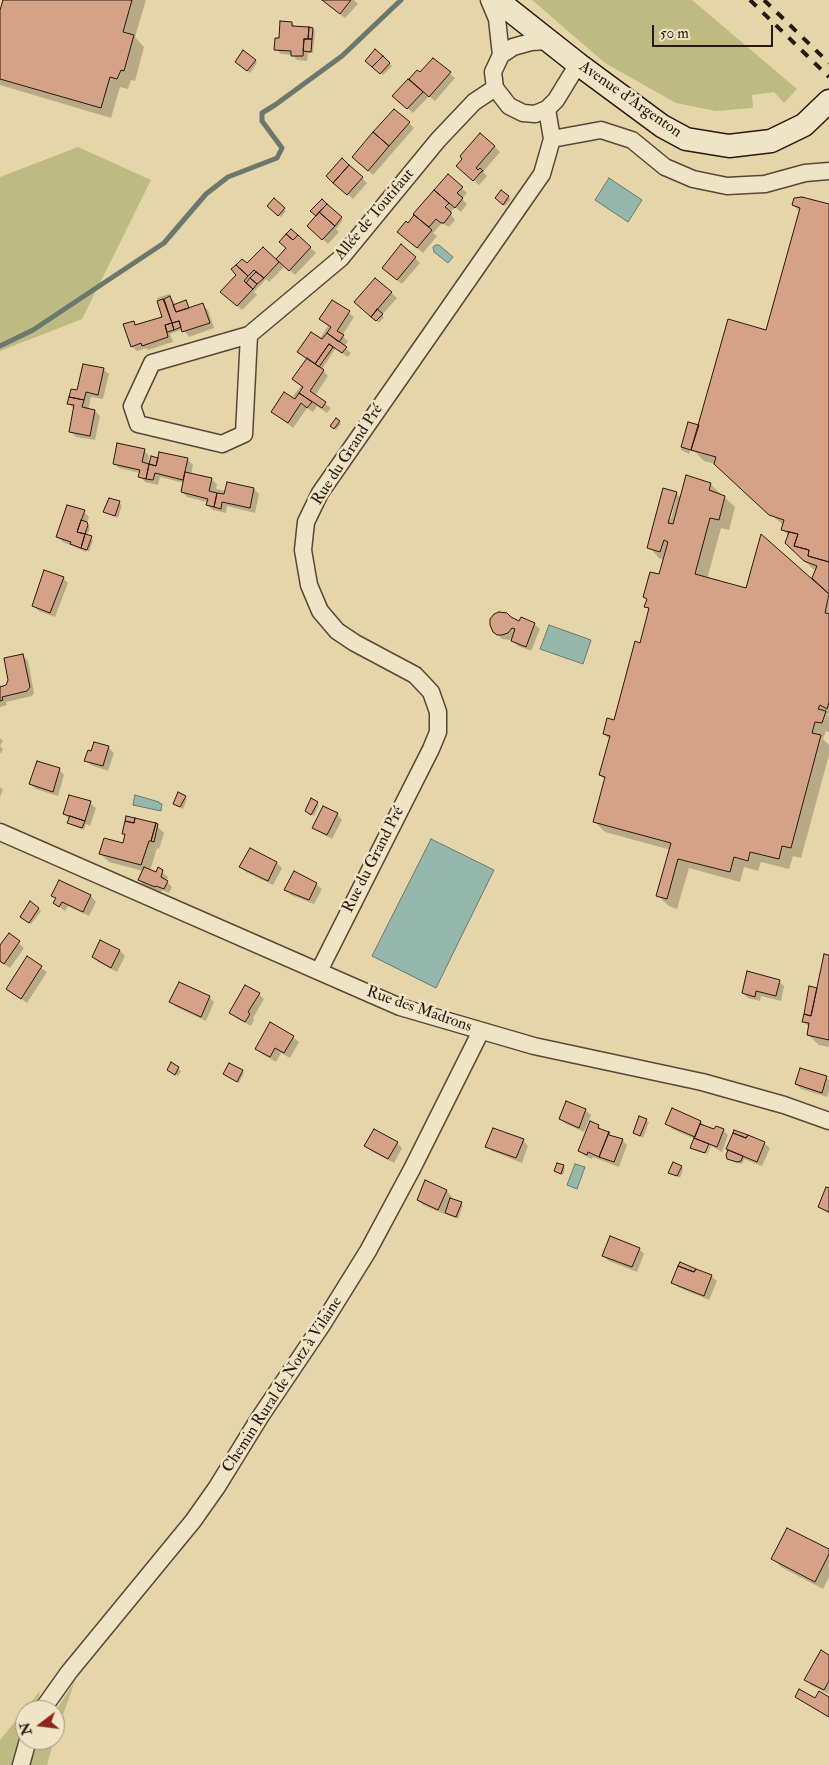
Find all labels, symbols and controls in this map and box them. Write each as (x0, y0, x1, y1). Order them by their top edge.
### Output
scale bar (654, 15, 775, 47)
text: 50 m (660, 24, 689, 43)
street label: Avenue d'Argenton (575, 57, 685, 143)
street label: Allée de Toutifaut (331, 165, 419, 265)
street label: Rue du Grand Pré (308, 401, 388, 509)
street label: Rue du Grand Pré (339, 804, 409, 916)
street label: Rue des Madrons (364, 983, 474, 1037)
street label: Chemin Rural de Notz à Vilaine (219, 1293, 347, 1477)
north arrow (15, 1700, 65, 1750)
text: N (16, 1721, 36, 1737)

